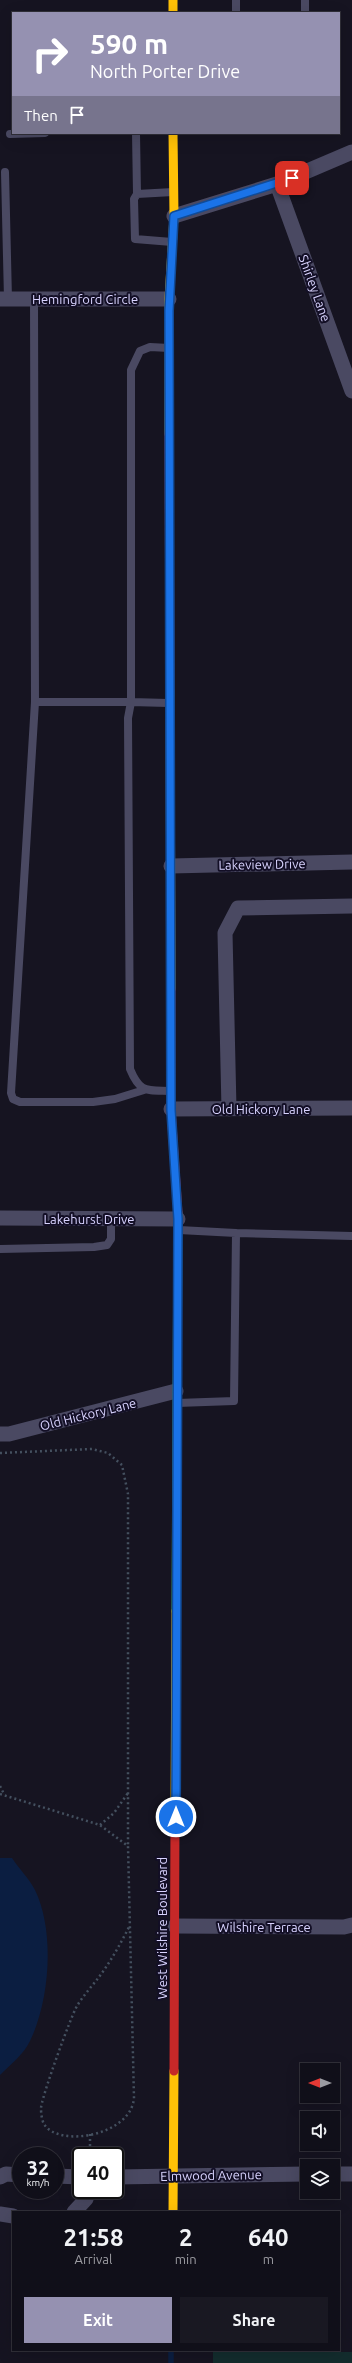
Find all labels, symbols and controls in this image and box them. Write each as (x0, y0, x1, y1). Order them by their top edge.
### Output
icon: right (24, 28, 76, 80)
text: 590 m (90, 28, 168, 59)
text: North Porter Drive (90, 61, 240, 81)
icon: arrive (66, 104, 88, 126)
text: Then (24, 107, 58, 124)
pin (275, 161, 309, 195)
icon: arrive (281, 167, 303, 189)
street label: Shirley Lane (296, 253, 334, 323)
street label: Hemingford Circle (32, 292, 138, 306)
street label: Lakeview Drive (218, 856, 306, 872)
street label: Old Hickory Lane (212, 1102, 310, 1116)
street label: Lakehurst Drive (43, 1212, 135, 1226)
street label: Old Hickory Lane (38, 1395, 138, 1433)
position arrow (155, 1796, 197, 1838)
street label: West Wilshire Boulevard (155, 1857, 169, 1999)
street label: Wilshire Terrace (217, 1920, 311, 1934)
north arrow (300, 2063, 340, 2103)
map controls (300, 2063, 340, 2199)
button: sound (300, 2111, 340, 2151)
speed limit sign: 40 (72, 2147, 124, 2199)
text: 32 (27, 2156, 49, 2179)
button: layers (300, 2159, 340, 2199)
street label: Elmwood Avenue (160, 2167, 262, 2183)
text: km/h (26, 2177, 50, 2188)
text: 21:58 (63, 2224, 123, 2251)
text: 2 (179, 2224, 192, 2251)
text: 640 (248, 2224, 289, 2251)
text: Arrival (74, 2252, 112, 2266)
text: min (175, 2252, 197, 2266)
text: m (263, 2252, 274, 2266)
button: Exit (24, 2297, 172, 2343)
button: Share (180, 2297, 328, 2343)

